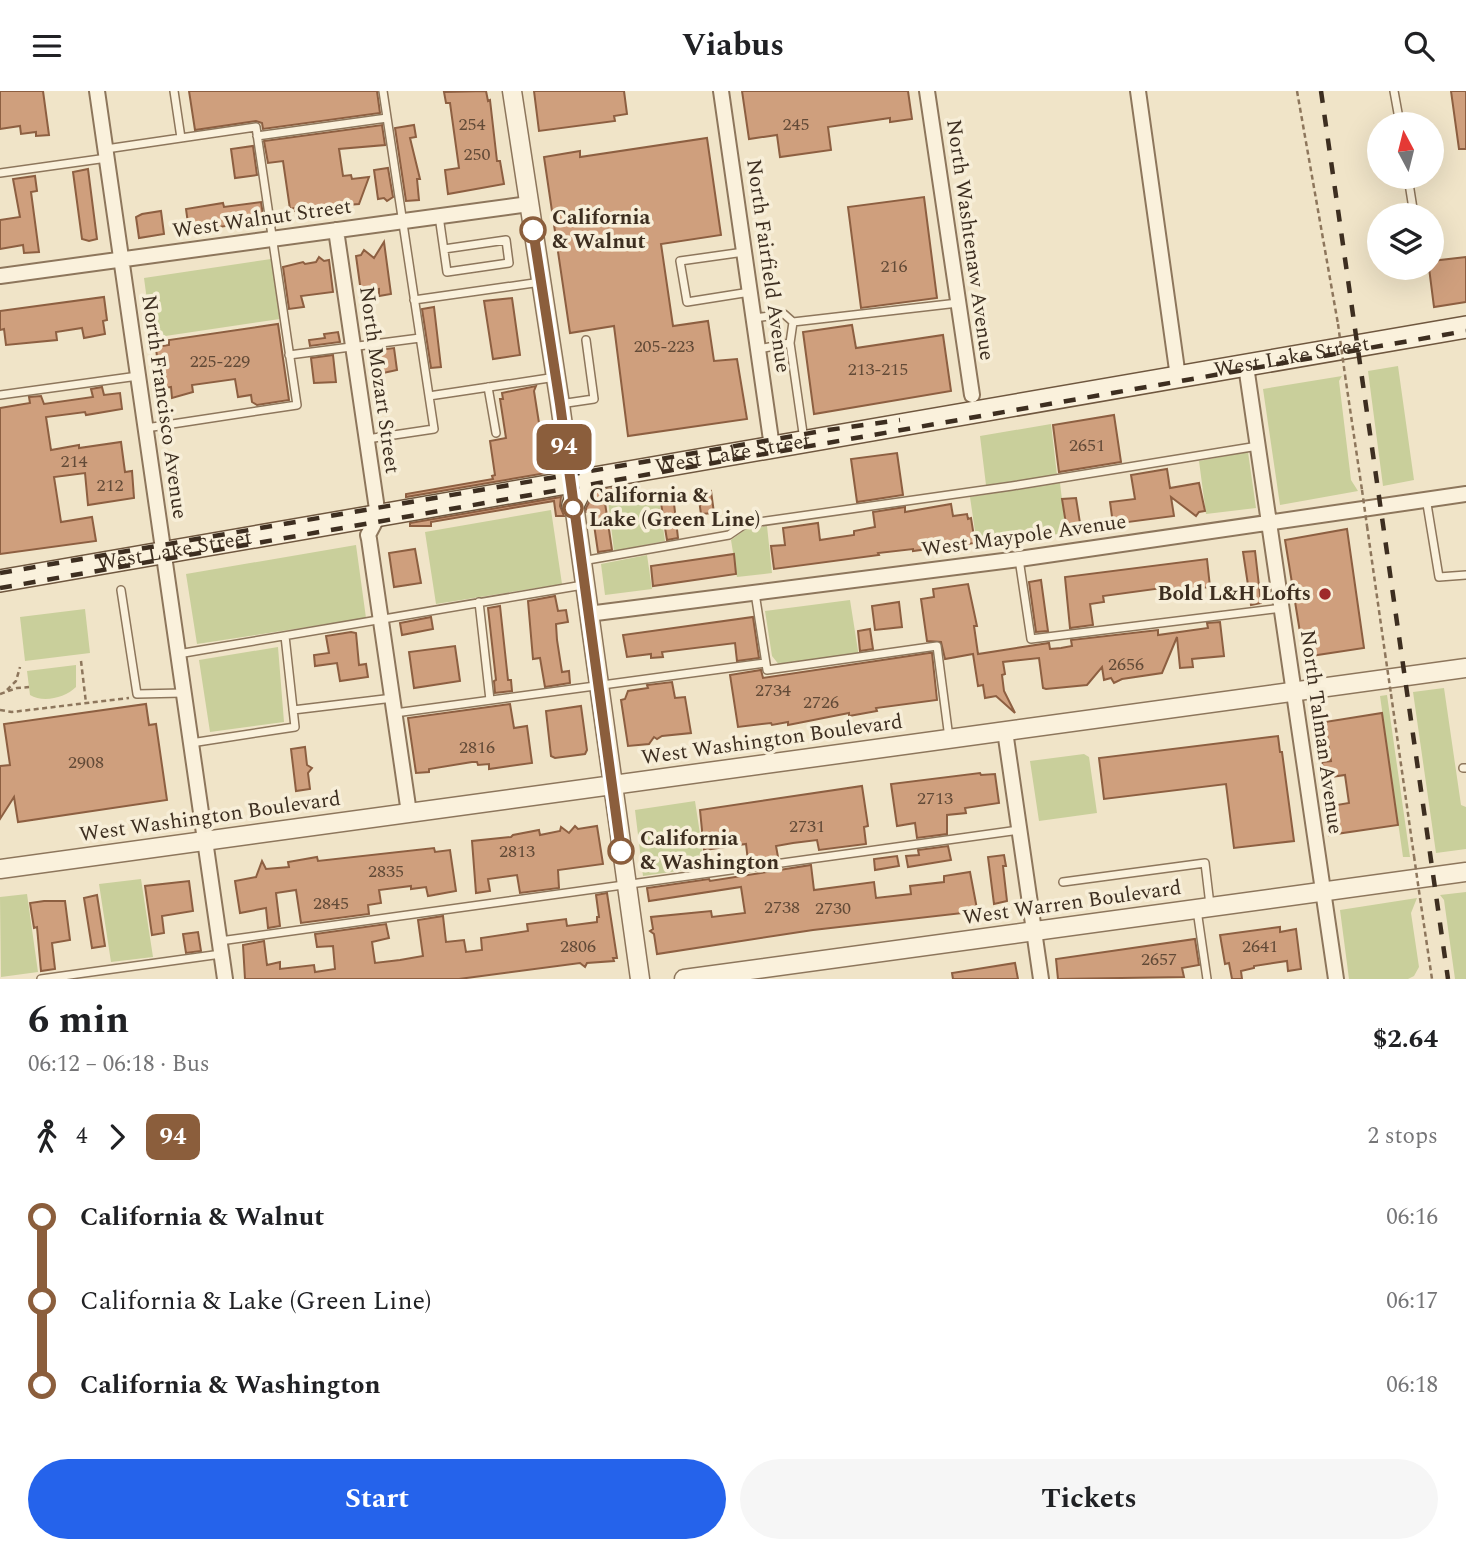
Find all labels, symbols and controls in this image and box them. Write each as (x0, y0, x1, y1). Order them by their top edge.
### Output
text: Viabus (682, 21, 784, 70)
icon: menu (28, 27, 66, 65)
icon: search (1400, 27, 1438, 65)
house number: 254 (459, 111, 486, 138)
house number: 245 (783, 111, 810, 138)
north arrow (1367, 112, 1444, 189)
map controls (1367, 112, 1444, 280)
street label: North Washtenaw Avenue (937, 117, 1003, 363)
house number: 250 (464, 141, 491, 168)
street label: North Fairfield Avenue (737, 157, 799, 375)
street label: West Walnut Street (171, 191, 353, 247)
place label: California & Walnut (552, 202, 651, 258)
button: layers (1367, 203, 1444, 280)
marker: California & Walnut (520, 217, 546, 243)
house number: 216 (881, 253, 908, 280)
street label: North Mozart Street (350, 284, 408, 476)
street label: North Francisco Avenue (132, 293, 196, 521)
street label: West Lake Street (1212, 328, 1372, 386)
house number: 205-223 (634, 333, 694, 360)
house number: 225-229 (190, 348, 250, 375)
house number: 213-215 (848, 356, 908, 383)
line badge: 94 (532, 424, 596, 470)
street label: West Lake Street (653, 425, 813, 483)
text: 94 (551, 429, 577, 465)
house number: 2651 (1069, 432, 1105, 459)
house number: 214 (61, 448, 88, 475)
house number: 212 (97, 472, 124, 499)
place label: California & Lake (Green Line) (589, 480, 760, 536)
marker: California & Lake (Green Line) (563, 498, 583, 518)
street label: West Maypole Avenue (920, 506, 1128, 566)
street label: West Lake Street (94, 522, 255, 580)
place label: Bold L&H Lofts (1157, 578, 1311, 610)
marker: Bold L&H Lofts (1317, 586, 1333, 602)
street label: North Talman Avenue (1291, 628, 1351, 836)
house number: 2656 (1108, 651, 1144, 678)
house number: 2734 (755, 677, 791, 704)
house number: 2726 (803, 689, 839, 716)
street label: West Washington Boulevard (639, 706, 905, 774)
house number: 2816 (459, 734, 495, 761)
house number: 2908 (68, 749, 104, 776)
street label: West Washington Boulevard (77, 783, 343, 851)
house number: 2713 (917, 785, 953, 812)
house number: 2731 (789, 813, 825, 840)
place label: California & Washington (640, 823, 779, 879)
house number: 2813 (499, 838, 535, 865)
marker: California & Washington (608, 838, 634, 864)
house number: 2835 (368, 858, 404, 885)
street label: West Warren Boulevard (961, 872, 1183, 934)
house number: 2845 (313, 890, 349, 917)
house number: 2738 (764, 894, 800, 921)
house number: 2730 (815, 895, 851, 922)
house number: 2806 (560, 933, 596, 960)
house number: 2641 (1242, 933, 1278, 960)
house number: 2657 (1141, 946, 1177, 973)
text: 6 min (28, 992, 129, 1050)
text: $2.64 (1373, 1019, 1438, 1059)
text: 06:12 – 06:18 · Bus (28, 1047, 210, 1082)
icon: walk (28, 1118, 66, 1156)
icon: forward (98, 1118, 136, 1156)
text: 4 (76, 1119, 88, 1154)
text: 94 (160, 1119, 186, 1155)
text: 2 stops (1368, 1119, 1438, 1154)
text: California & Walnut (80, 1197, 324, 1237)
text: 06:16 (1386, 1200, 1438, 1235)
text: California & Lake (Green Line) (80, 1281, 432, 1321)
text: 06:17 (1386, 1284, 1438, 1319)
text: California & Washington (80, 1365, 381, 1405)
text: 06:18 (1386, 1368, 1438, 1403)
button: Start (28, 1459, 726, 1539)
button: Tickets (740, 1459, 1438, 1539)

